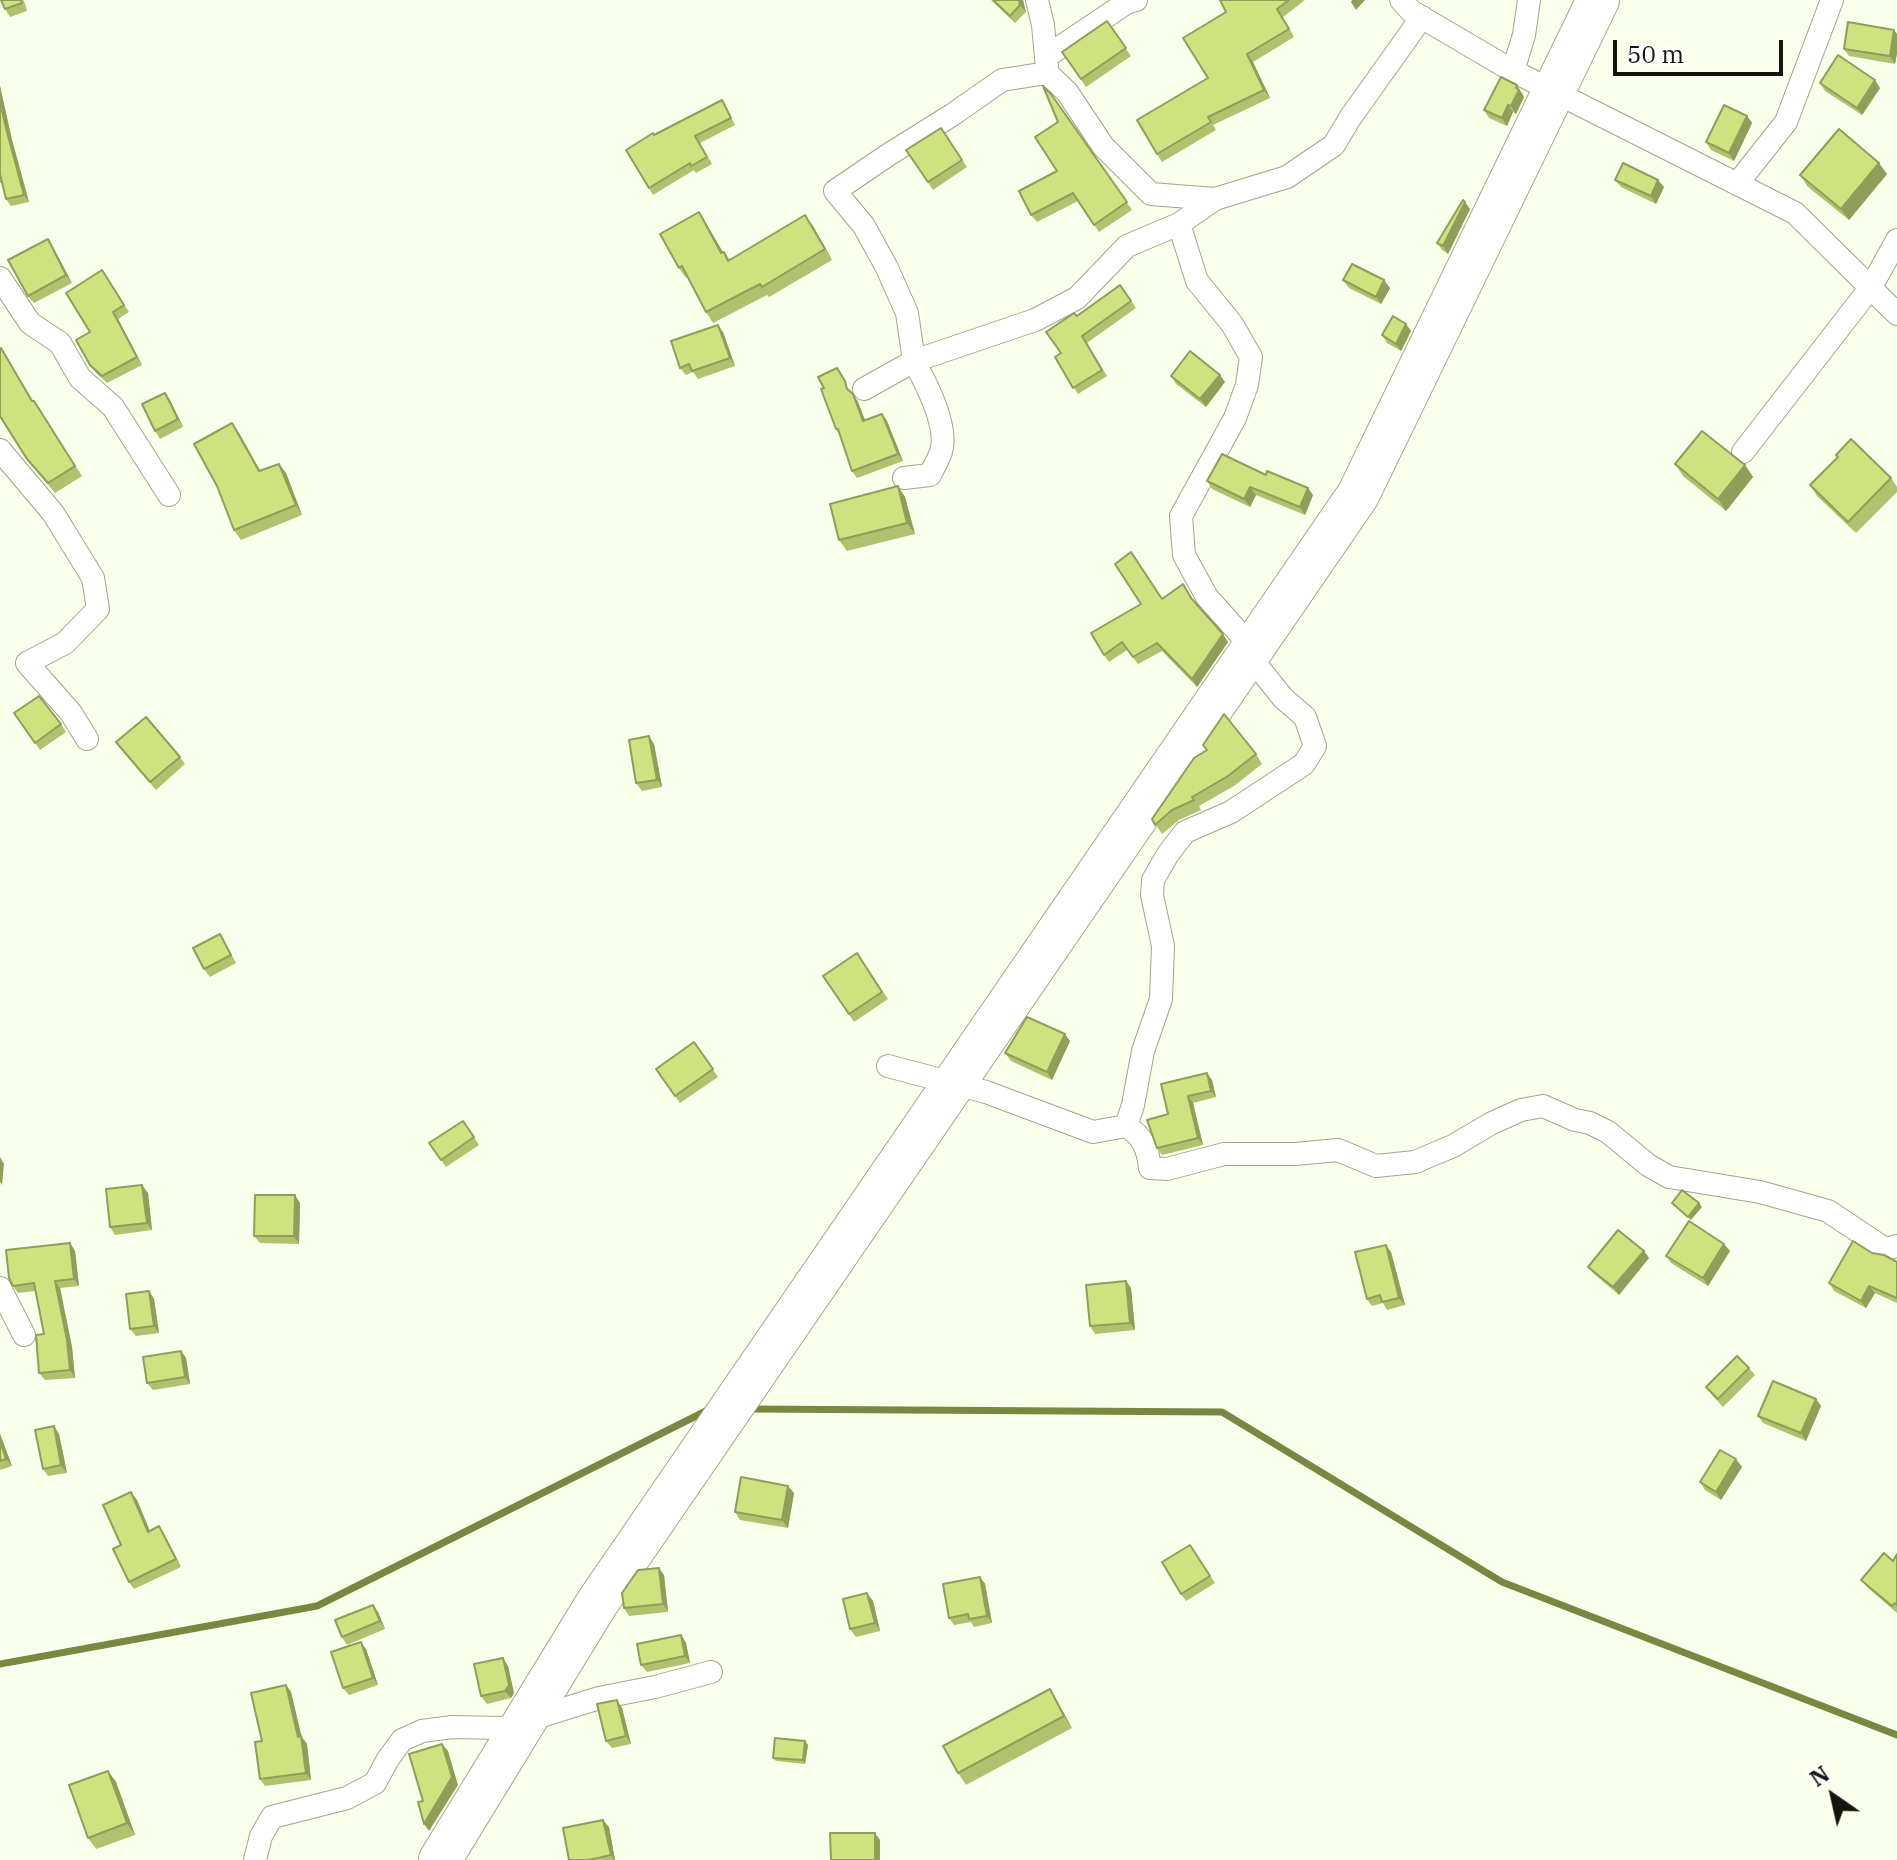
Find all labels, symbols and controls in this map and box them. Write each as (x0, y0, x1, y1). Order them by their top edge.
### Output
scale bar (1617, 24, 1787, 74)
text: 50 m (1627, 38, 1684, 70)
north arrow (1793, 1756, 1873, 1836)
text: N (1804, 1759, 1835, 1793)

